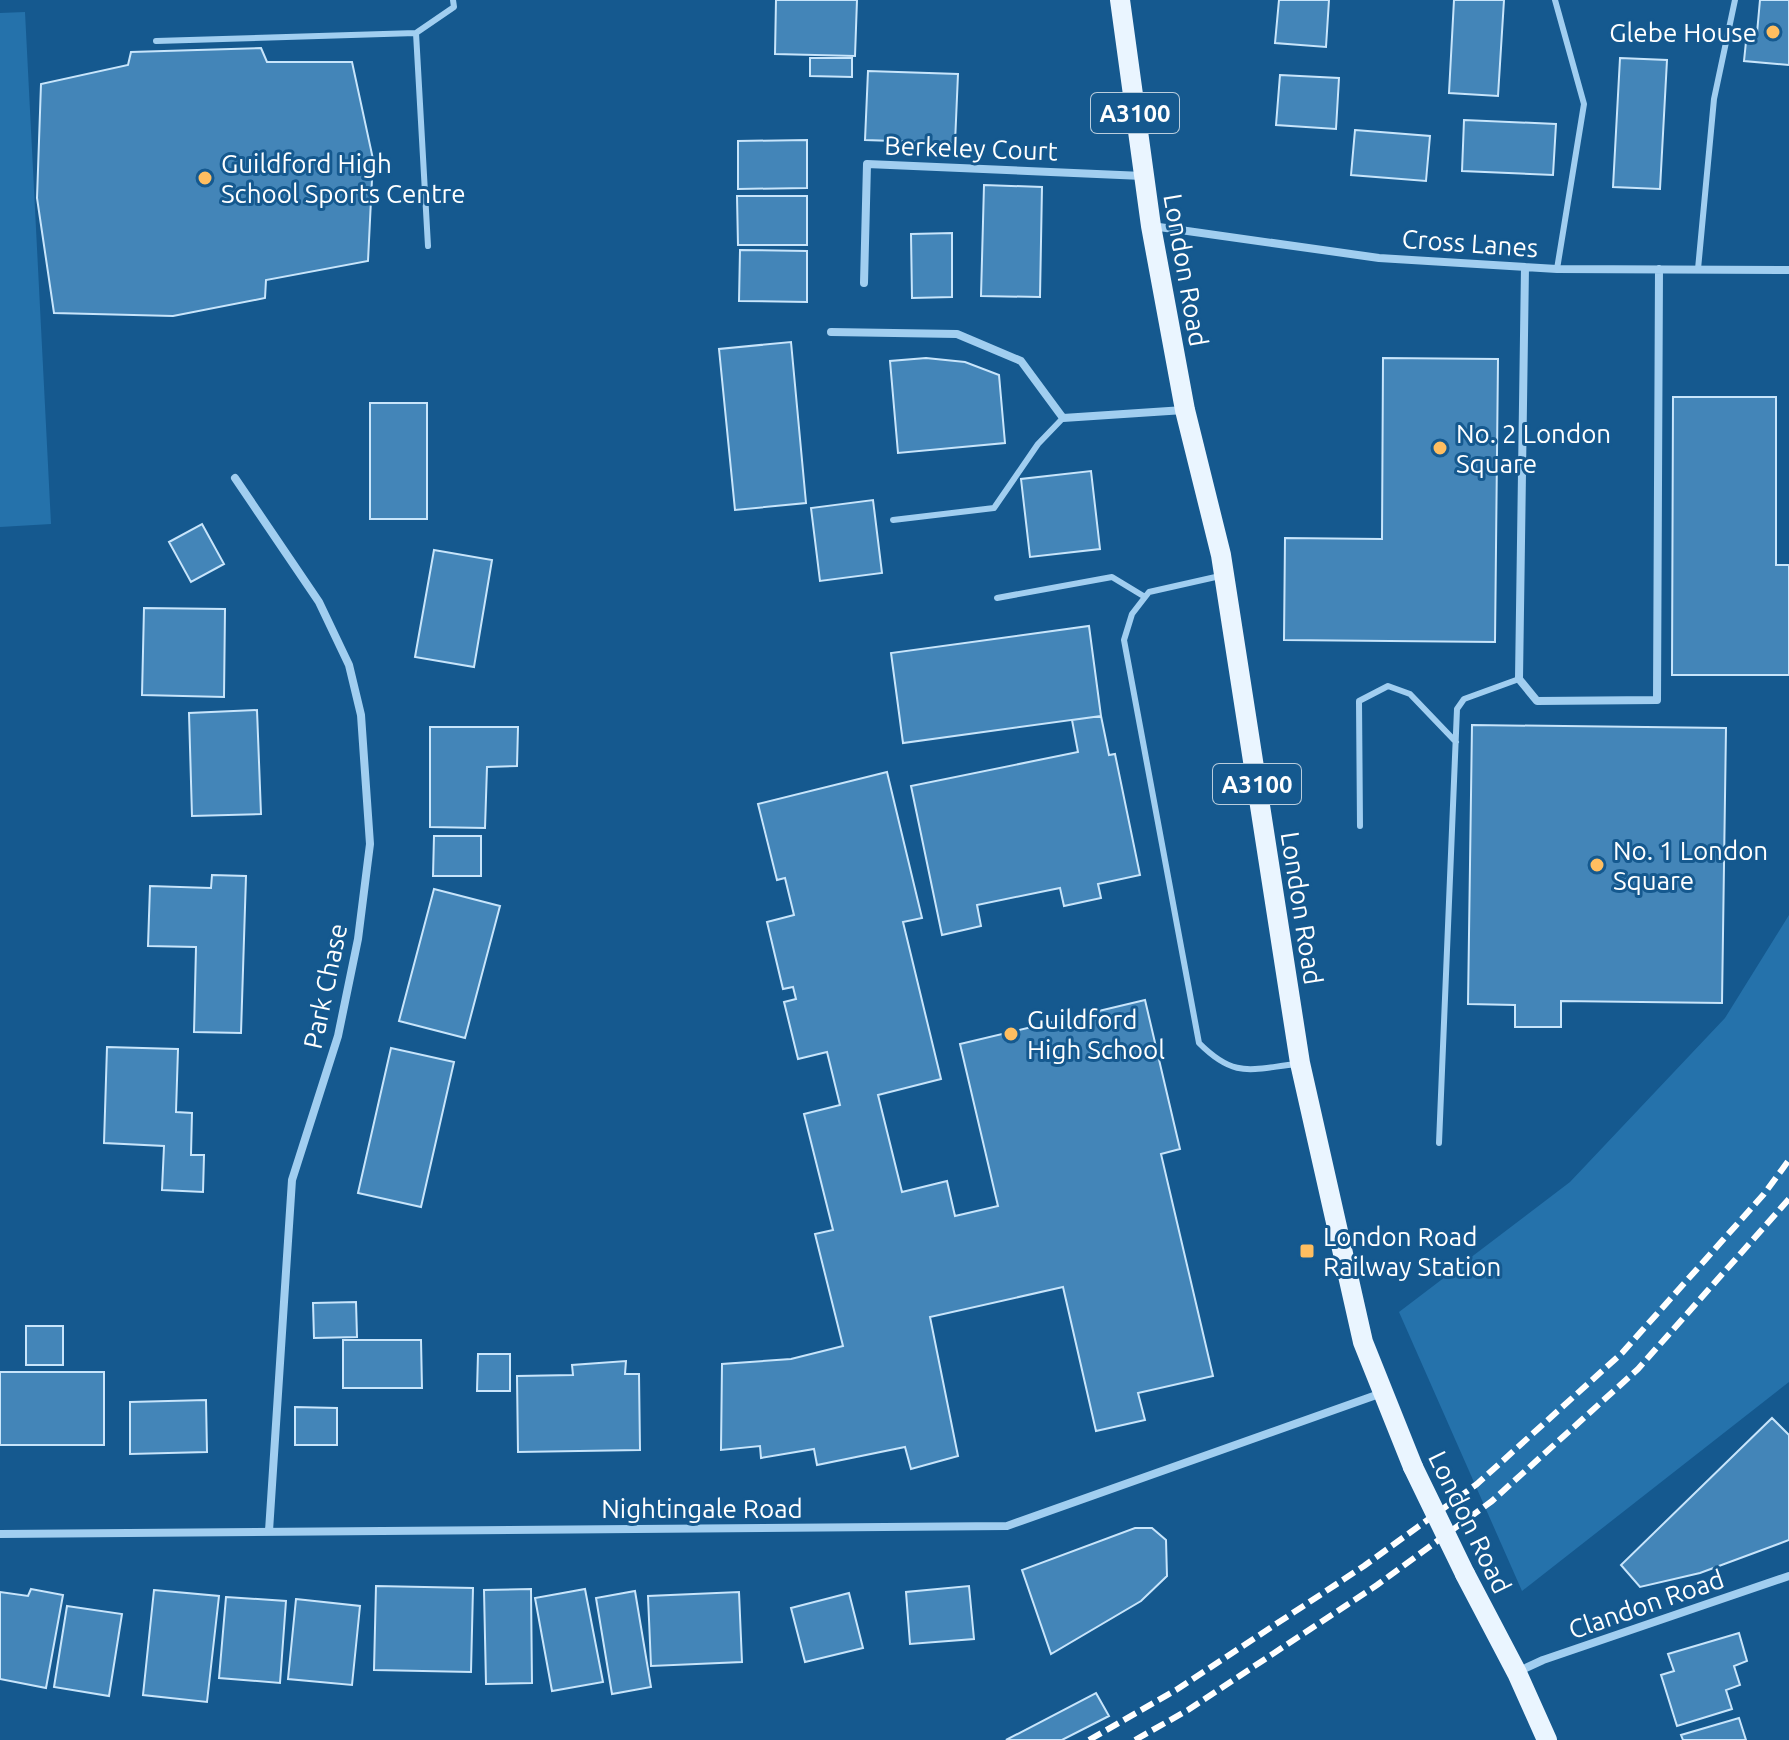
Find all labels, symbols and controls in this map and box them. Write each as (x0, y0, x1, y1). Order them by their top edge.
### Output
place label: Glebe House (1609, 18, 1757, 47)
marker: Glebe House (1764, 23, 1782, 41)
road number: A3100 (1091, 93, 1179, 133)
street label: Berkeley Court (884, 130, 1058, 166)
place label: Guildford High School Sports Centre (221, 149, 466, 208)
marker: Guildford High School Sports Centre (196, 169, 214, 187)
street label: London Road (1158, 191, 1214, 349)
street label: Cross Lanes (1401, 224, 1539, 262)
place label: No. 2 London Square (1456, 419, 1611, 478)
marker: No. 2 London Square (1431, 439, 1449, 457)
road number: A3100 (1213, 764, 1301, 804)
street label: London Road (1276, 829, 1328, 987)
place label: No. 1 London Square (1613, 836, 1768, 895)
marker: No. 1 London Square (1588, 856, 1606, 874)
street label: Park Chase (298, 921, 352, 1051)
place label: Guildford High School (1027, 1005, 1165, 1064)
marker: Guildford High School (1002, 1025, 1020, 1043)
place label: London Road Railway Station (1323, 1222, 1501, 1281)
marker: London Road Railway Station (1298, 1242, 1316, 1260)
street label: London Road (1423, 1446, 1517, 1598)
street label: Nightingale Road (601, 1494, 803, 1523)
street label: Clandon Road (1565, 1564, 1727, 1644)

